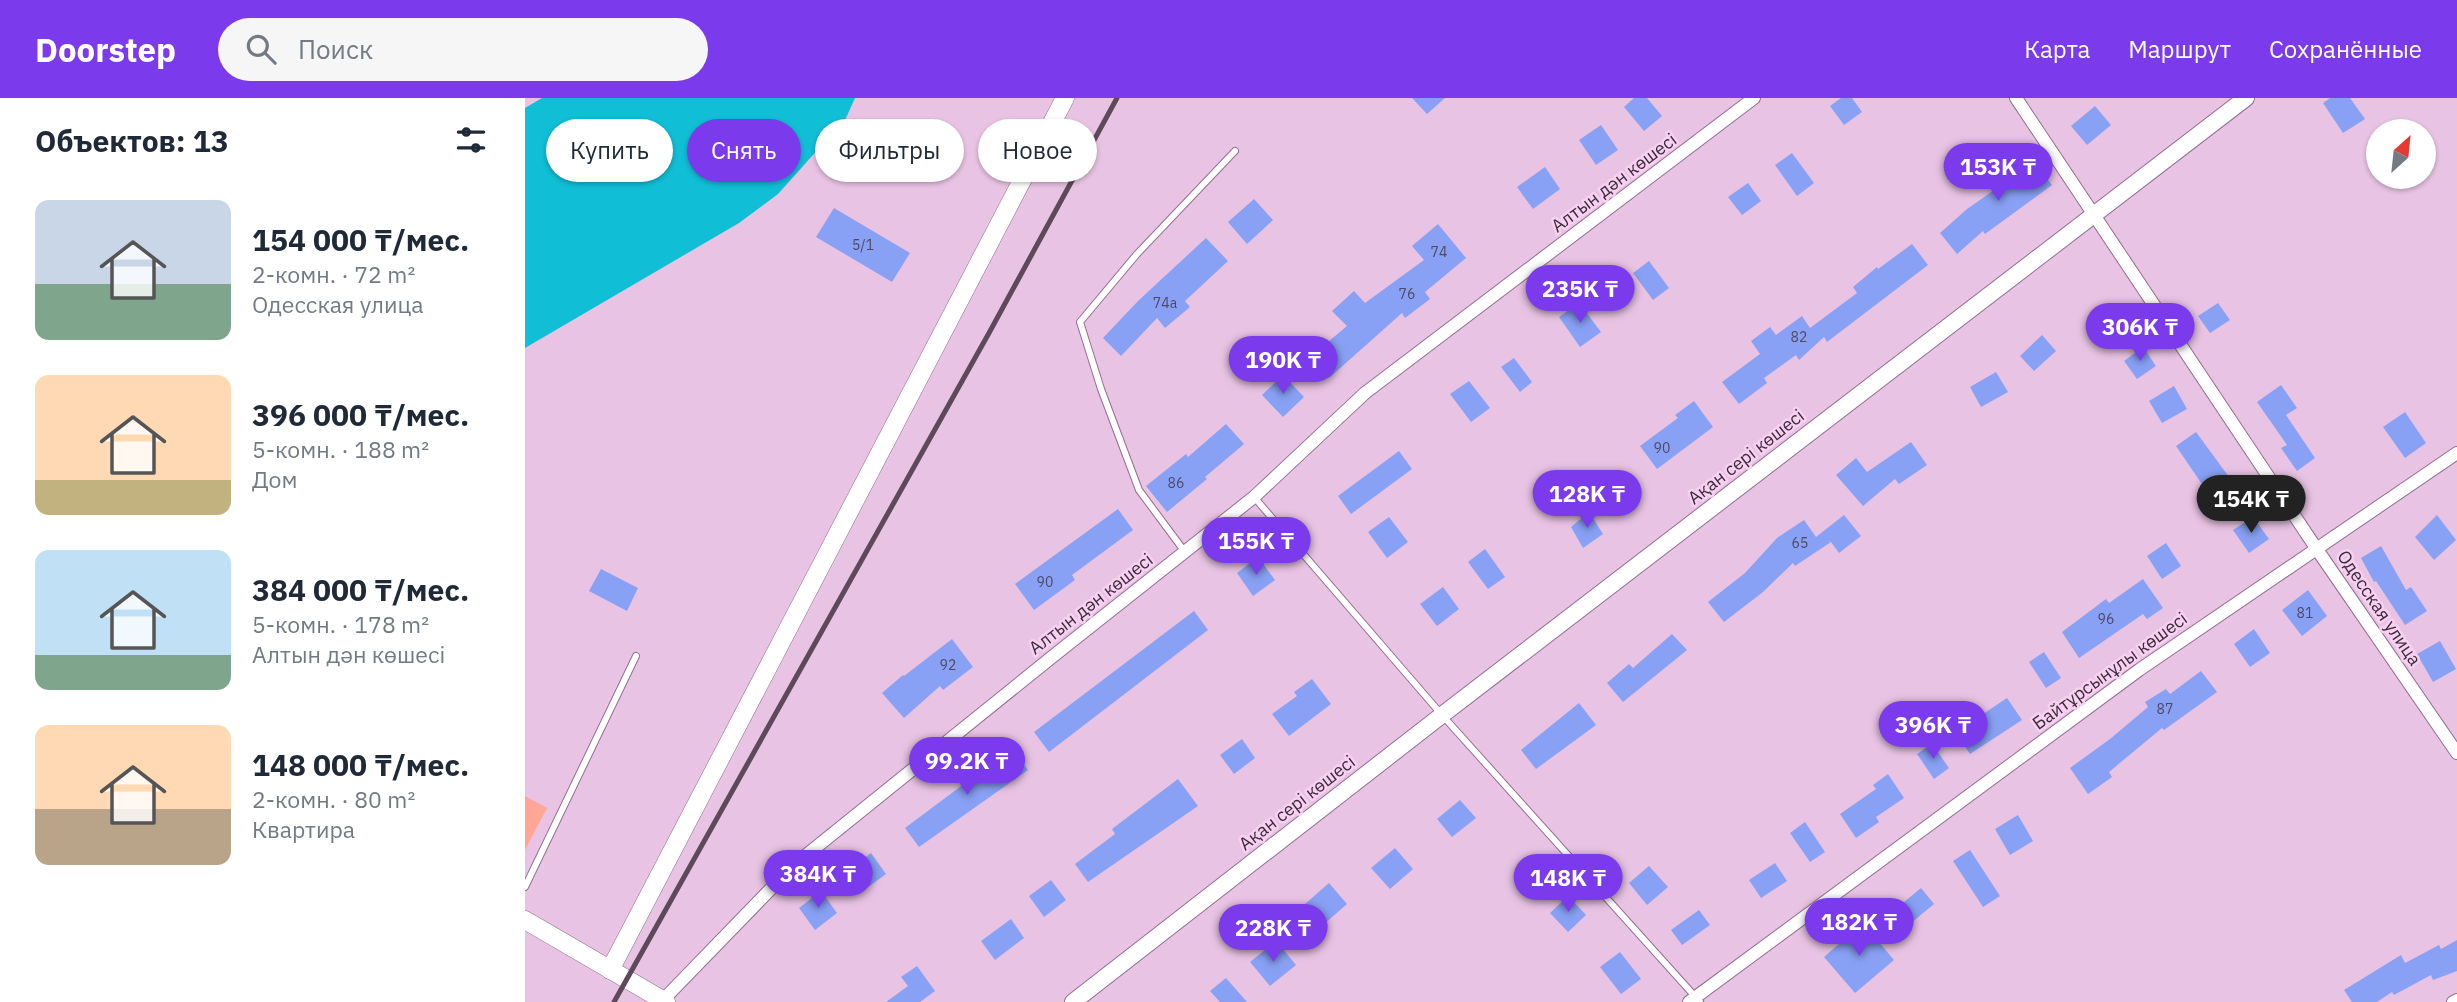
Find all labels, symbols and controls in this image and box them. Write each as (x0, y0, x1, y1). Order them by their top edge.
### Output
search box (218, 18, 708, 81)
text: Doorstep (35, 28, 176, 71)
icon: search (242, 30, 280, 68)
text: Поиск (298, 32, 373, 66)
text: Карта (2024, 33, 2090, 65)
text: Маршрут (2128, 33, 2231, 65)
text: Сохранённые (2269, 33, 2422, 65)
chip: Купить (546, 119, 673, 182)
chip: Снять (687, 119, 801, 182)
chip: Фильтры (815, 119, 964, 182)
chip: Новое (978, 119, 1097, 182)
north arrow (2366, 119, 2436, 189)
map controls (2366, 119, 2436, 189)
text: Объектов: 13 (35, 121, 229, 160)
icon: filters (452, 121, 490, 159)
street label: Алтын дән көшесі (1546, 128, 1681, 237)
pin: 153K ₸ (1941, 144, 2055, 203)
text: 153K ₸ (1960, 151, 2036, 181)
text: 154 000 ₸/мес. (252, 220, 469, 259)
icon: home (91, 228, 175, 312)
house number: 5/1 (852, 236, 874, 254)
house number: 74 (1431, 243, 1447, 261)
text: 2-комн. · 72 m² (252, 259, 415, 289)
pin: 235K ₸ (1523, 266, 1637, 325)
text: 235K ₸ (1542, 273, 1618, 303)
house number: 76 (1399, 285, 1415, 303)
text: Одесская улица (252, 289, 424, 319)
house number: 74а (1153, 294, 1178, 312)
pin: 306K ₸ (2083, 303, 2197, 363)
text: 306K ₸ (2102, 311, 2178, 341)
house number: 82 (1791, 328, 1807, 346)
pin: 190K ₸ (1226, 336, 1340, 396)
text: 190K ₸ (1245, 344, 1321, 374)
text: 396 000 ₸/мес. (252, 395, 469, 434)
icon: home (91, 403, 175, 487)
street label: Ақан сері көшесі (1683, 404, 1809, 509)
text: 5-комн. · 188 m² (252, 434, 429, 464)
house number: 90 (1654, 439, 1670, 457)
text: Дом (252, 464, 297, 494)
pin: 128K ₸ (1530, 470, 1644, 530)
house number: 86 (1168, 474, 1184, 492)
pin: 154K ₸ (2194, 476, 2308, 535)
text: 128K ₸ (1549, 478, 1625, 508)
text: 154K ₸ (2213, 483, 2289, 513)
pin: 155K ₸ (1199, 518, 1313, 577)
text: 155K ₸ (1218, 525, 1294, 555)
house number: 65 (1792, 534, 1808, 552)
street label: Одесская улица (2332, 546, 2427, 670)
street label: Алтын дән көшесі (1024, 548, 1157, 659)
text: 384 000 ₸/мес. (252, 570, 469, 609)
house number: 90 (1037, 573, 1053, 591)
icon: home (91, 578, 175, 662)
house number: 81 (2297, 604, 2313, 622)
street label: Байтұрсынұлы көшесі (2028, 607, 2192, 735)
text: 5-комн. · 178 m² (252, 609, 429, 639)
house number: 96 (2098, 610, 2114, 628)
text: Алтын дән көшесі (252, 639, 445, 669)
house number: 92 (940, 656, 956, 674)
house number: 87 (2157, 700, 2173, 718)
pin: 396K ₸ (1876, 702, 1990, 761)
text: 396K ₸ (1895, 709, 1971, 739)
pin: 99.2K ₸ (902, 738, 1032, 797)
text: 148 000 ₸/мес. (252, 745, 469, 784)
text: 99.2K ₸ (925, 745, 1009, 775)
street label: Ақан сері көшесі (1234, 750, 1360, 855)
icon: home (91, 753, 175, 837)
text: 2-комн. · 80 m² (252, 784, 415, 814)
text: Квартира (252, 814, 355, 844)
pin: 384K ₸ (761, 850, 875, 910)
pin: 148K ₸ (1511, 854, 1625, 914)
text: 384K ₸ (780, 858, 856, 888)
text: 148K ₸ (1530, 862, 1606, 892)
pin: 182K ₸ (1802, 898, 1916, 958)
pin: 228K ₸ (1216, 904, 1330, 964)
text: 182K ₸ (1821, 906, 1897, 936)
text: 228K ₸ (1235, 912, 1311, 942)

